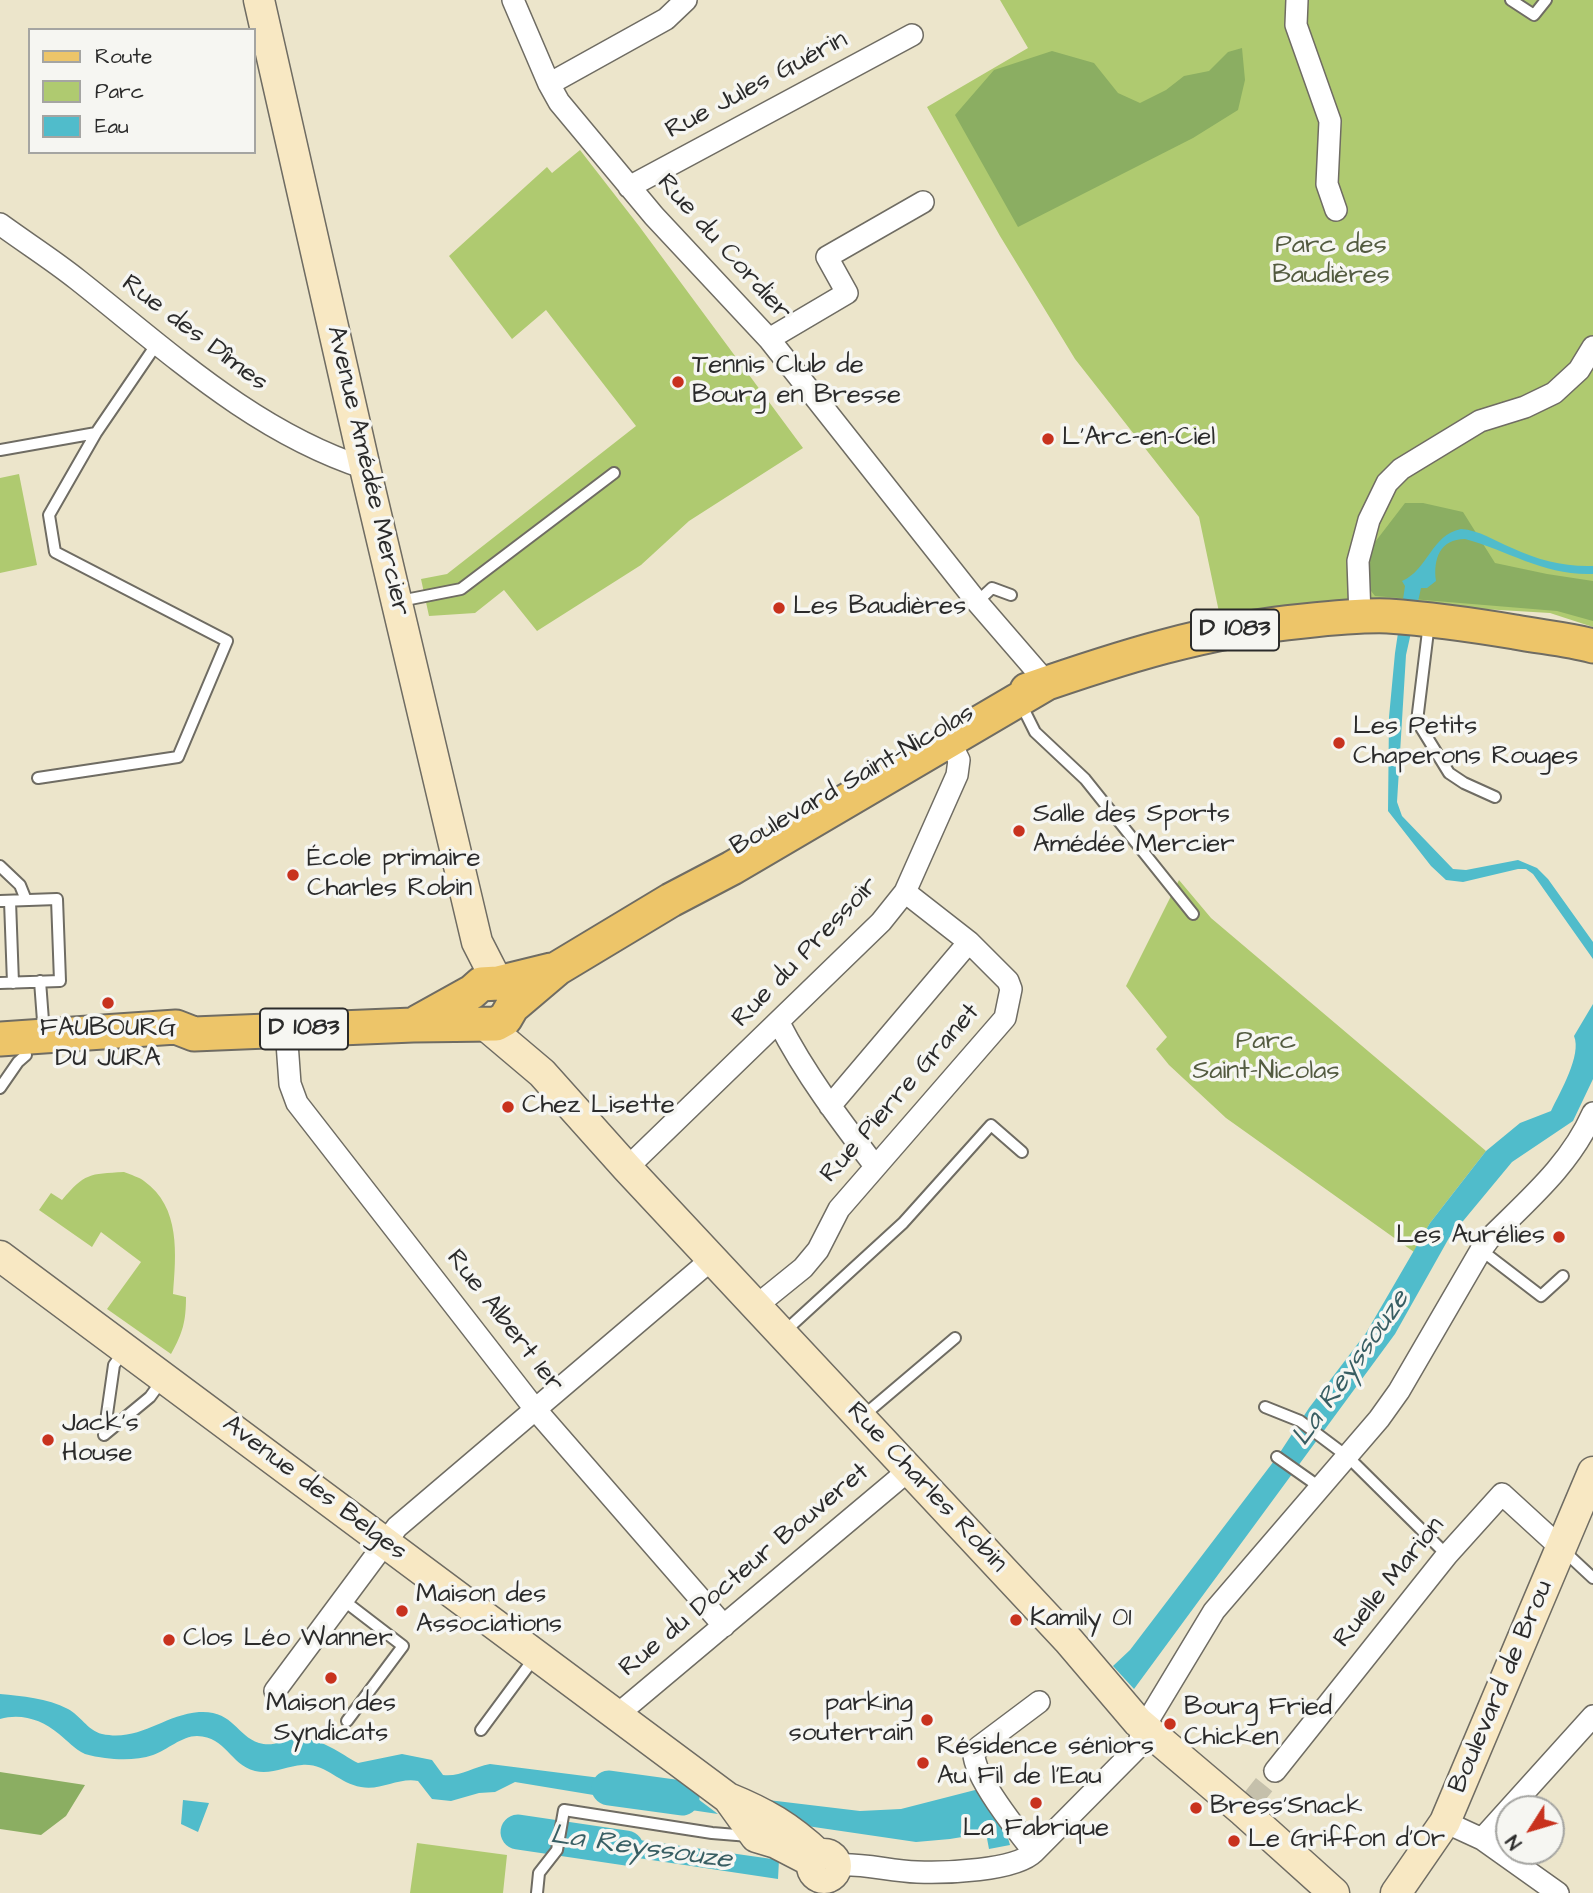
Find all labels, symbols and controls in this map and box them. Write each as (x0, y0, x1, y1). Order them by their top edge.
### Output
street label: Rue Jules Guérin (661, 25, 853, 147)
legend (28, 28, 256, 154)
text: Route (95, 42, 152, 71)
text: Parc (95, 77, 144, 106)
text: Eau (95, 112, 129, 141)
street label: Rue du Cordier (649, 168, 797, 328)
park label: Parc des Baudières (1272, 231, 1390, 292)
street label: Rue des Dîmes (115, 269, 273, 399)
street label: Avenue Amédée Mercier (318, 323, 416, 619)
place label: Tennis Club de Bourg en Bresse (692, 351, 901, 412)
marker: Tennis Club de Bourg en Bresse (670, 374, 686, 390)
place label: L'Arc-en-Ciel (1062, 423, 1215, 455)
marker: L'Arc-en-Ciel (1040, 431, 1056, 447)
place label: Les Baudières (793, 592, 966, 624)
marker: Les Baudières (771, 600, 787, 616)
road number: D 1083 (1191, 610, 1279, 650)
street label: Boulevard Saint-Nicolas (726, 698, 980, 864)
place label: Les Petits Chaperons Rouges (1353, 712, 1578, 774)
marker: Les Petits Chaperons Rouges (1331, 735, 1347, 751)
place label: Salle des Sports Amédée Mercier (1033, 800, 1235, 862)
marker: Salle des Sports Amédée Mercier (1011, 823, 1027, 839)
place label: École primaire Charles Robin (307, 844, 481, 906)
marker: École primaire Charles Robin (285, 867, 301, 883)
street label: Rue du Pressoir (726, 871, 886, 1035)
marker: FAUBOURG DU JURA (100, 995, 116, 1011)
street label: Rue Pierre Granet (815, 998, 987, 1190)
road number: D 1083 (260, 1009, 348, 1050)
place label: FAUBOURG DU JURA (40, 1014, 176, 1076)
park label: Parc Saint-Nicolas (1192, 1027, 1340, 1088)
place label: Chez Lisette (522, 1091, 675, 1123)
marker: Chez Lisette (500, 1099, 516, 1115)
place label: Les Aurélies (1396, 1221, 1545, 1253)
marker: Les Aurélies (1551, 1229, 1567, 1245)
street label: Rue Albert 1er (439, 1244, 569, 1400)
water label: La Reyssouze (1286, 1285, 1418, 1453)
street label: Rue Charles Robin (839, 1396, 1013, 1580)
place label: Jack's House (62, 1409, 139, 1470)
street label: Avenue des Belges (216, 1409, 412, 1569)
marker: Jack's House (40, 1432, 56, 1448)
street label: Rue du Docteur Bouveret (614, 1457, 876, 1685)
street label: Ruelle Marion (1328, 1511, 1452, 1655)
street label: Boulevard de Brou (1443, 1576, 1561, 1798)
place label: Maison des Associations (416, 1580, 562, 1642)
marker: Maison des Associations (394, 1603, 410, 1619)
place label: Kamily 01 (1030, 1604, 1132, 1636)
marker: Kamily 01 (1008, 1612, 1024, 1628)
place label: Clos Léo Wanner (183, 1624, 393, 1656)
marker: Clos Léo Wanner (161, 1632, 177, 1648)
marker: Maison des Syndicats (323, 1670, 339, 1686)
place label: Maison des Syndicats (266, 1689, 396, 1750)
place label: parking souterrain (789, 1689, 913, 1750)
place label: Bourg Fried Chicken (1184, 1693, 1332, 1754)
marker: parking souterrain (919, 1712, 935, 1728)
marker: Bourg Fried Chicken (1162, 1716, 1178, 1732)
place label: Résidence séniors Au Fil de l'Eau (937, 1732, 1154, 1794)
marker: Résidence séniors Au Fil de l'Eau (915, 1755, 931, 1771)
place label: Bress'Snack (1210, 1792, 1363, 1824)
marker: La Fabrique (1028, 1795, 1044, 1811)
north arrow (1495, 1795, 1565, 1865)
marker: Bress'Snack (1188, 1800, 1204, 1816)
place label: La Fabrique (963, 1814, 1109, 1846)
water label: La Reyssouze (548, 1820, 734, 1878)
place label: Le Griffon d'Or (1248, 1825, 1445, 1857)
text: N (1500, 1829, 1529, 1855)
marker: Le Griffon d'Or (1226, 1833, 1242, 1849)

